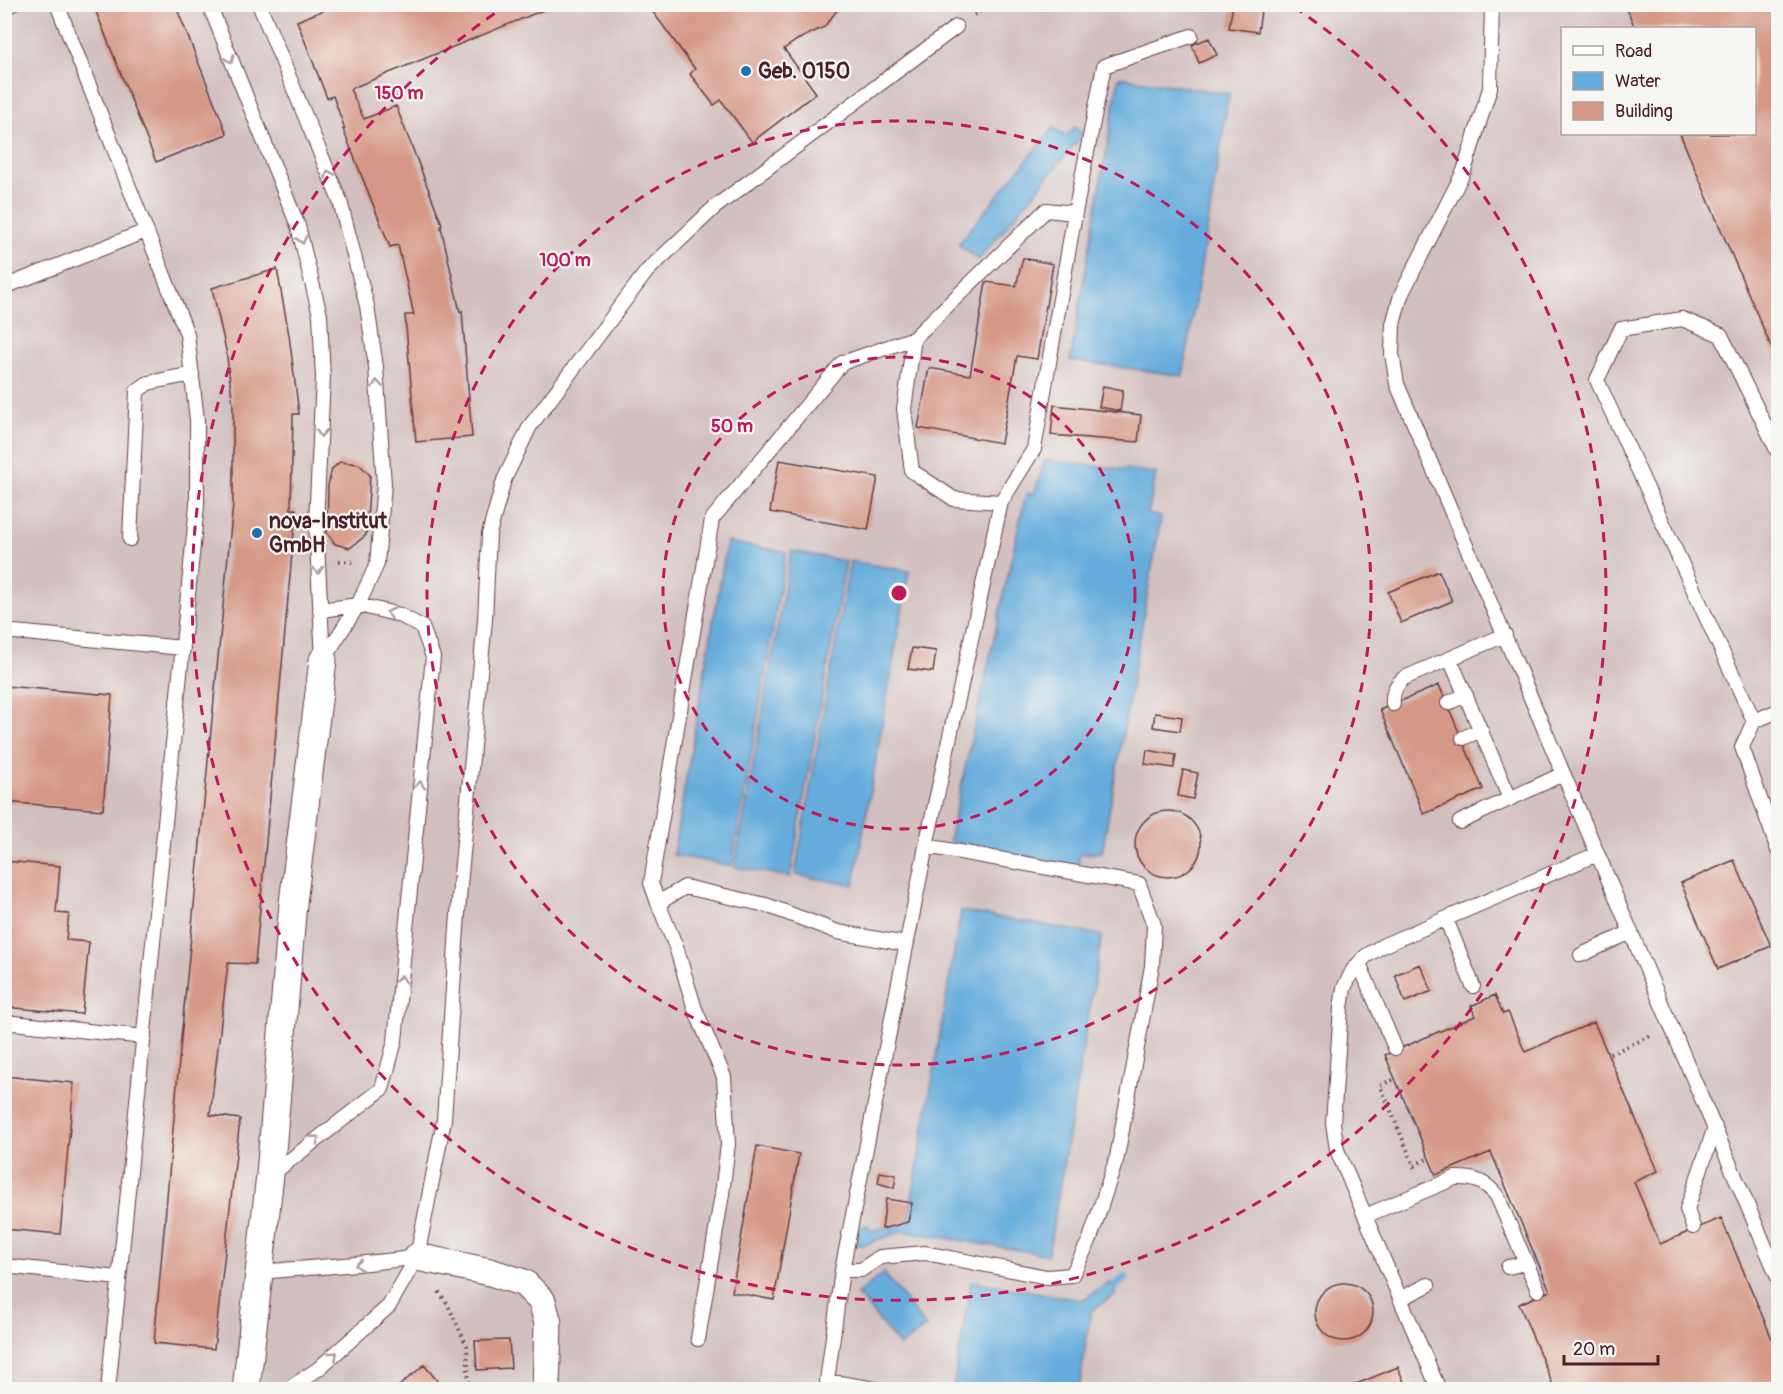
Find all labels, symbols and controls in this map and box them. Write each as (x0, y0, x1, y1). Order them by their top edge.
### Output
legend (1561, 27, 1756, 135)
text: Road (1615, 40, 1652, 63)
one-way arrow (223, 52, 235, 63)
place label: Geb. 0150 (758, 58, 850, 85)
marker: Geb. 0150 (739, 64, 753, 78)
text: Water (1615, 70, 1661, 93)
text: 150 m (375, 82, 424, 105)
text: Building (1615, 100, 1673, 123)
one-way arrow (324, 169, 336, 180)
one-way arrow (294, 235, 307, 245)
text: 100 m (539, 249, 591, 272)
one-way arrow (371, 379, 384, 388)
text: 50 m (711, 415, 753, 438)
one-way arrow (314, 428, 327, 437)
place label: nova-Institut GmbH (269, 508, 388, 559)
marker: nova-Institut GmbH (250, 526, 264, 540)
one-way arrow (312, 565, 325, 574)
centre of rings (889, 583, 909, 603)
one-way arrow (386, 607, 396, 620)
one-way arrow (413, 780, 426, 789)
one-way arrow (394, 974, 407, 983)
one-way arrow (310, 1136, 321, 1147)
one-way arrow (354, 1258, 363, 1271)
scale bar (1564, 1328, 1658, 1366)
text: 20 m (1573, 1338, 1615, 1361)
one-way arrow (327, 1351, 338, 1362)

